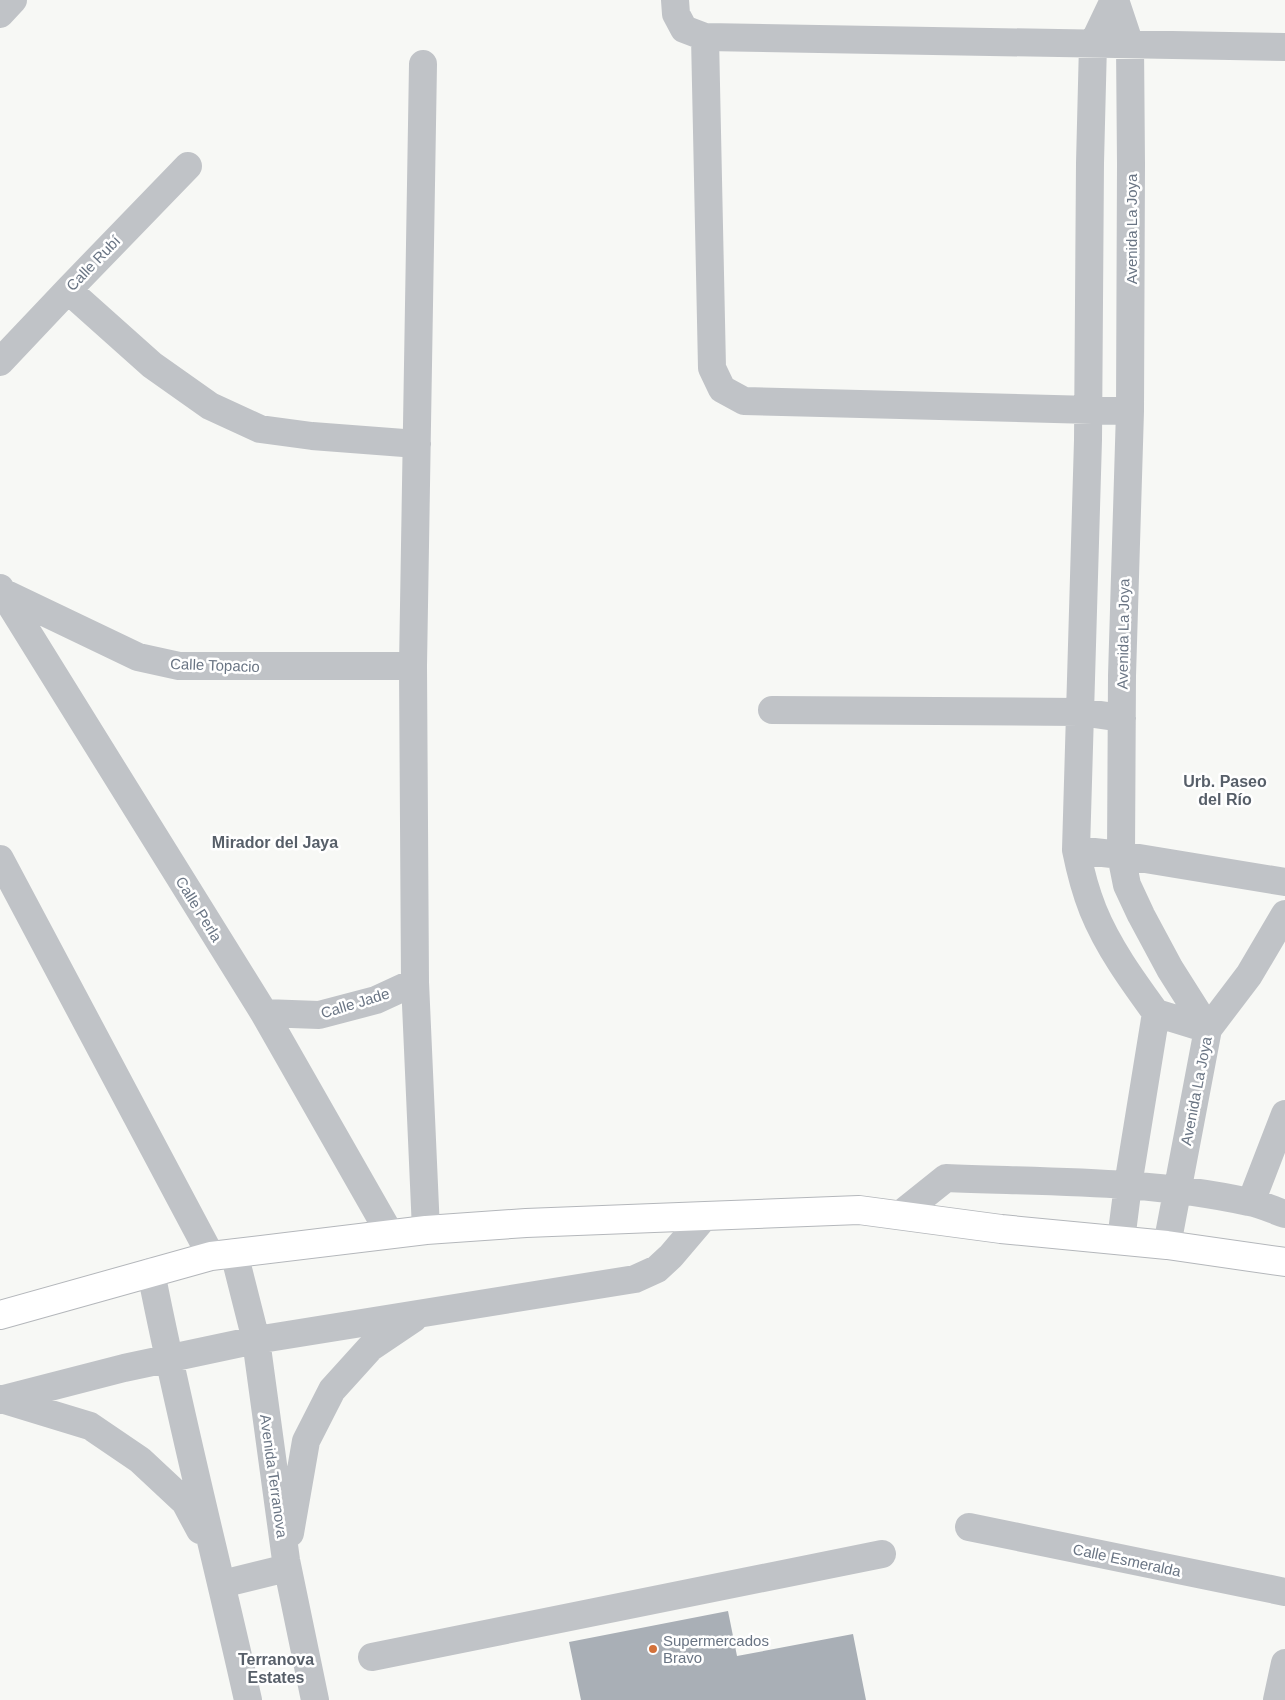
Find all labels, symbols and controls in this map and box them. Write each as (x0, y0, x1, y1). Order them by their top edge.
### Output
street label: Avenida La Joya (1123, 173, 1140, 284)
street label: Calle Rubí (63, 231, 124, 294)
street label: Avenida La Joya (1114, 578, 1132, 689)
street label: Calle Topacio (170, 655, 260, 675)
district label: Urb. Paseo del Río (1183, 773, 1267, 808)
district label: Mirador del Jaya (212, 834, 338, 851)
street label: Calle Perla (172, 873, 226, 945)
street label: Calle Jade (319, 985, 391, 1021)
street label: Avenida La Joya (1177, 1034, 1215, 1147)
street label: Avenida Terranova (257, 1413, 291, 1539)
street label: Calle Esmeralda (1071, 1540, 1183, 1580)
place label: Supermercados Bravo (663, 1632, 769, 1666)
marker: Supermercados Bravo (647, 1643, 659, 1655)
district label: Terranova Estates (238, 1651, 314, 1686)

